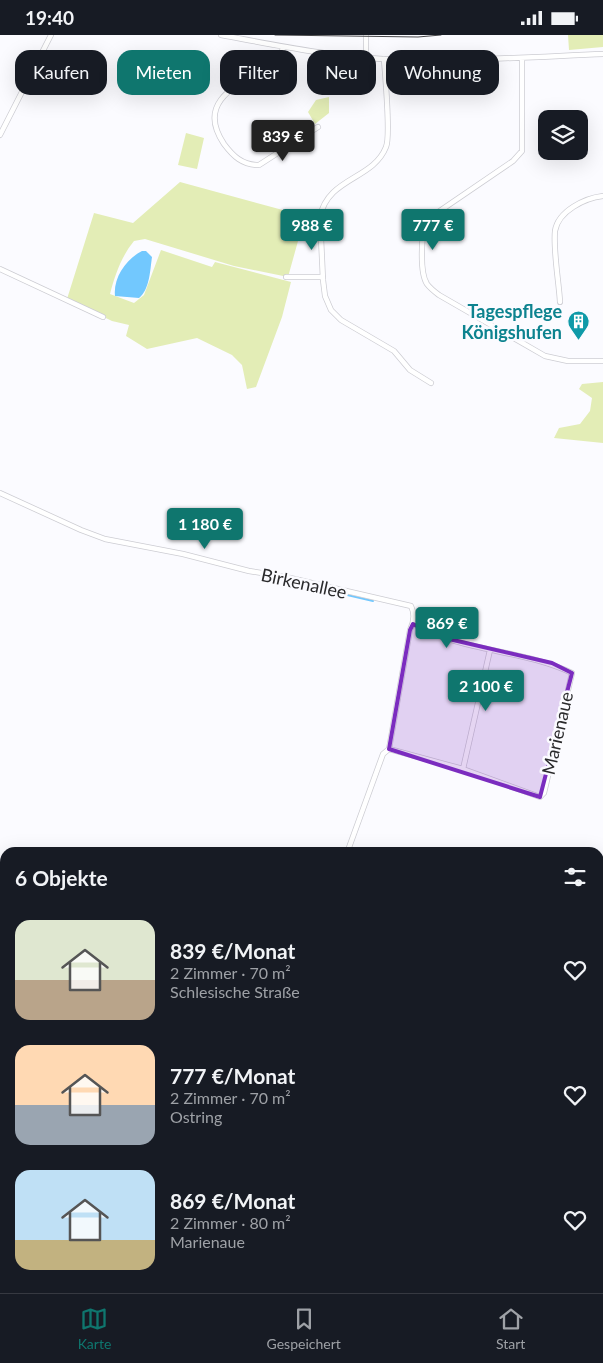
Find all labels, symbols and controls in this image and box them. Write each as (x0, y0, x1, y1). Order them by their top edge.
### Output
text: 19:40 (25, 6, 74, 29)
chip: Kaufen (15, 50, 107, 95)
chip: Mieten (117, 50, 210, 95)
chip: Filter (220, 50, 297, 95)
chip: Neu (307, 50, 376, 95)
chip: Wohnung (386, 50, 499, 95)
map controls (538, 110, 588, 160)
button: layers (538, 110, 588, 160)
pin: 839 € (248, 119, 318, 162)
text: 839 € (262, 126, 304, 145)
pin: 988 € (277, 209, 347, 251)
pin: 777 € (398, 209, 468, 251)
text: 988 € (291, 215, 333, 234)
text: 777 € (412, 215, 454, 234)
place label: Tagespflege Königshufen (462, 300, 562, 343)
building icon: Tagespflege Königshufen (566, 309, 590, 340)
pin: 1 180 € (159, 507, 251, 550)
text: 1 180 € (178, 514, 232, 533)
street label: Birkenallee (259, 563, 349, 603)
pin: 869 € (412, 607, 482, 649)
text: 869 € (426, 613, 468, 632)
pin: 2 100 € (440, 669, 532, 712)
text: 2 100 € (459, 676, 513, 695)
street label: Marienaue (537, 689, 577, 777)
icon: filters (561, 863, 589, 891)
text: 6 Objekte (15, 865, 108, 890)
text: 839 €/Monat (170, 938, 295, 963)
icon: home (55, 940, 115, 1000)
icon: heart (561, 956, 589, 984)
text: 2 Zimmer · 70 m² (170, 963, 291, 982)
text: Schlesische Straße (170, 982, 300, 1001)
text: 777 €/Monat (170, 1063, 295, 1088)
icon: home (55, 1065, 115, 1125)
icon: heart (561, 1081, 589, 1109)
text: 2 Zimmer · 70 m² (170, 1088, 291, 1107)
text: Ostring (170, 1107, 222, 1126)
text: 869 €/Monat (170, 1188, 295, 1213)
icon: home (55, 1190, 115, 1250)
icon: heart (561, 1206, 589, 1234)
text: 2 Zimmer · 80 m² (170, 1213, 291, 1232)
text: Marienaue (170, 1232, 245, 1251)
tab: Karte (78, 1305, 111, 1352)
tab: Gespeichert (267, 1305, 341, 1352)
tab: Start (496, 1305, 525, 1352)

